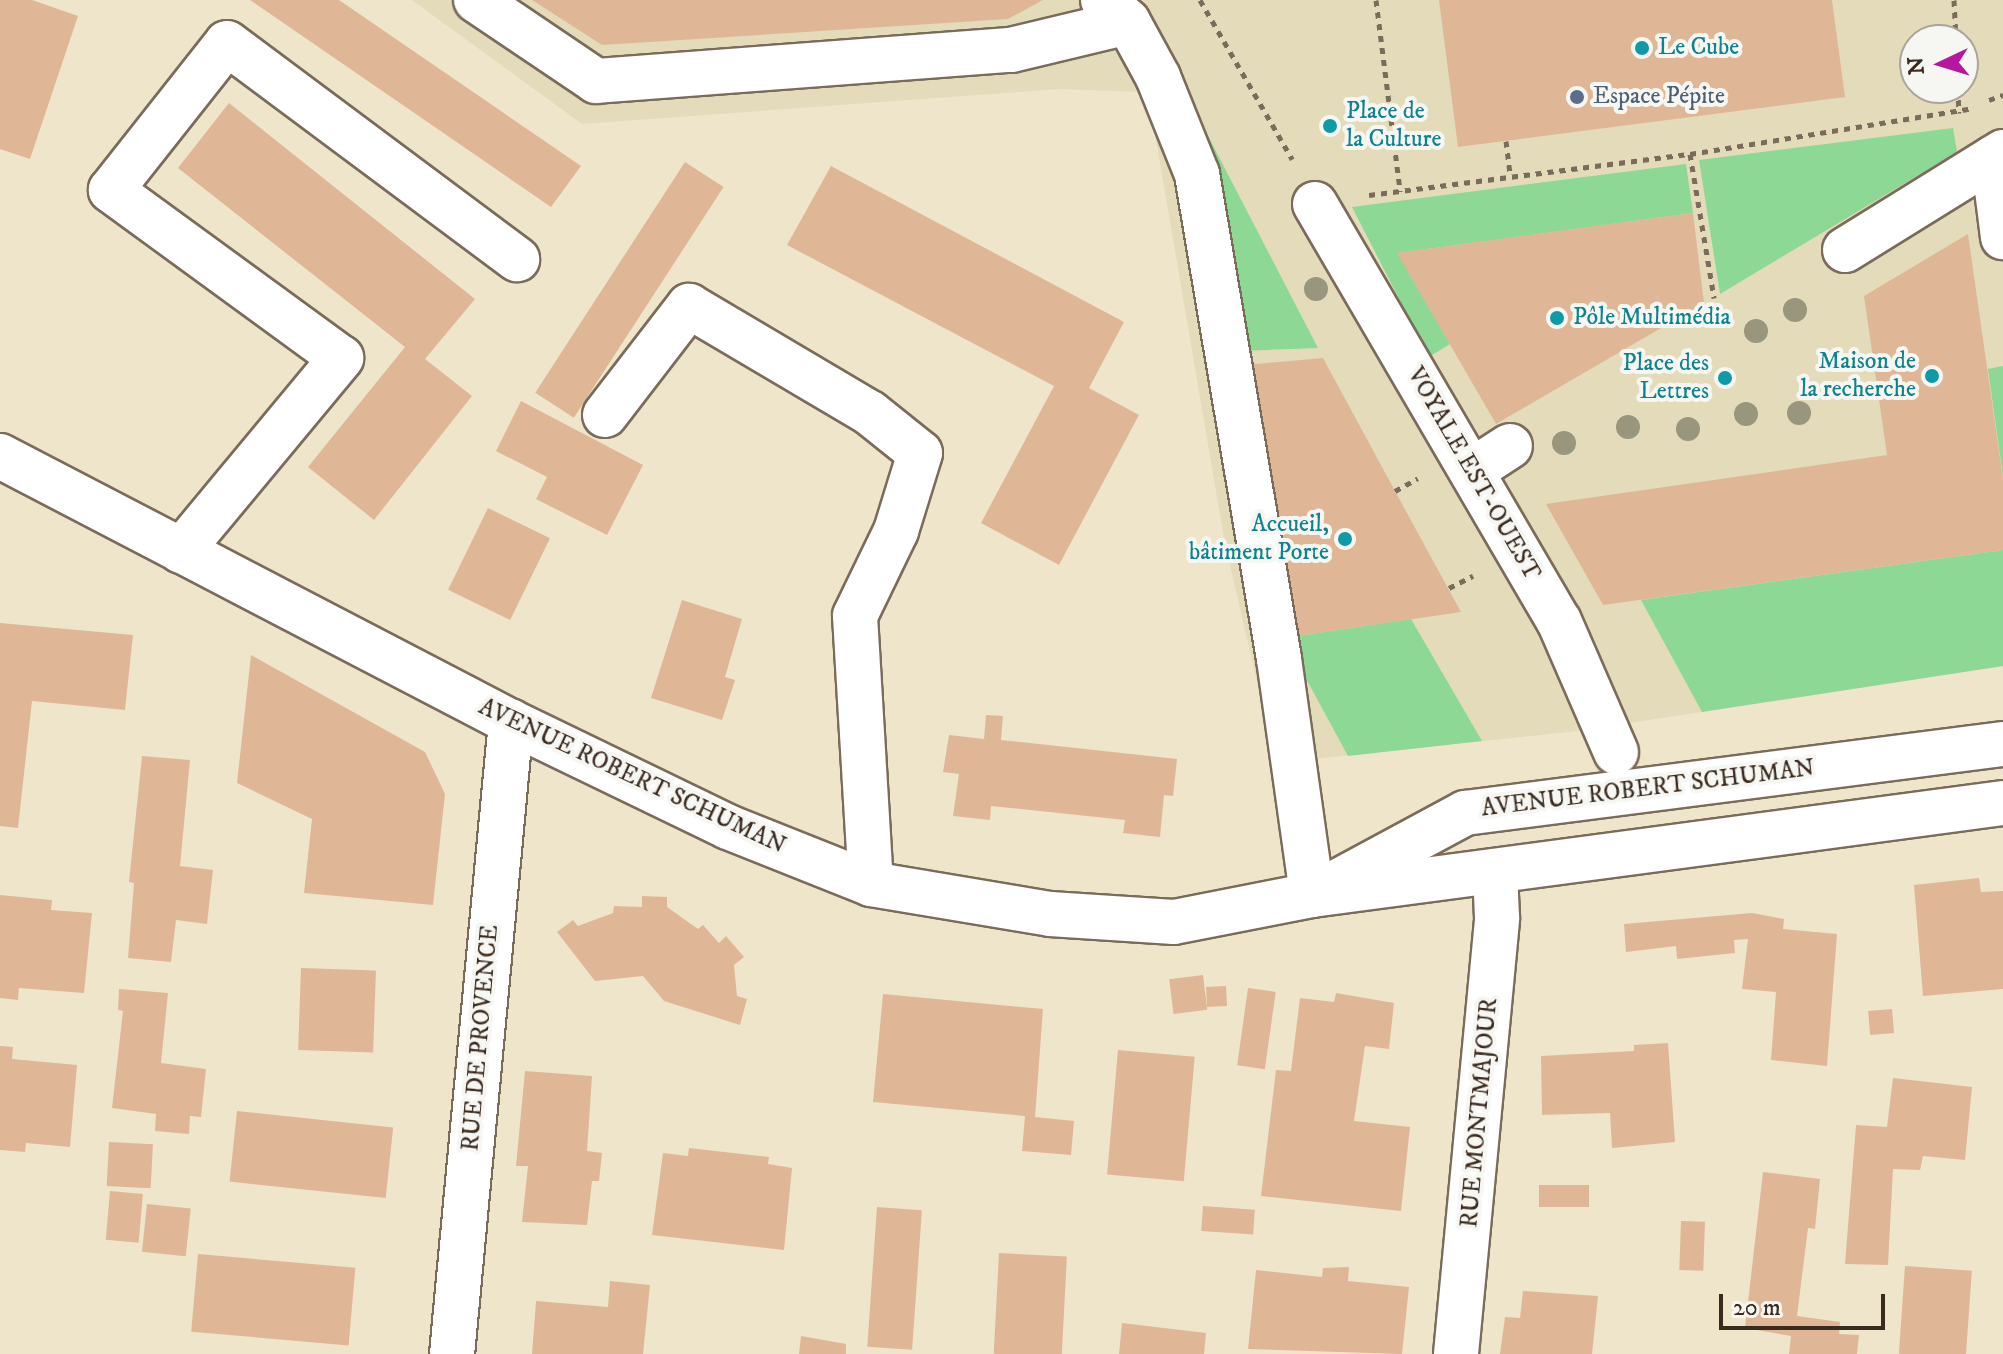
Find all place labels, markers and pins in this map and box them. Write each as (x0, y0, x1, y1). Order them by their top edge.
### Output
place label: Le Cube (1658, 34, 1739, 62)
marker: Le Cube (1633, 39, 1651, 57)
place label: Espace Pépite (1593, 83, 1725, 111)
marker: Espace Pépite (1568, 88, 1586, 106)
place label: Place de la Culture (1346, 98, 1441, 154)
marker: Place de la Culture (1321, 117, 1339, 135)
place label: Pôle Multimédia (1573, 304, 1731, 332)
marker: Pôle Multimédia (1548, 309, 1566, 327)
place label: Maison de la recherche (1800, 348, 1916, 404)
place label: Place des Lettres (1622, 350, 1709, 406)
marker: Maison de la recherche (1923, 367, 1941, 385)
marker: Place des Lettres (1716, 369, 1734, 387)
place label: Accueil, bâtiment Porte (1189, 511, 1329, 567)
marker: Accueil, bâtiment Porte (1336, 530, 1354, 548)

